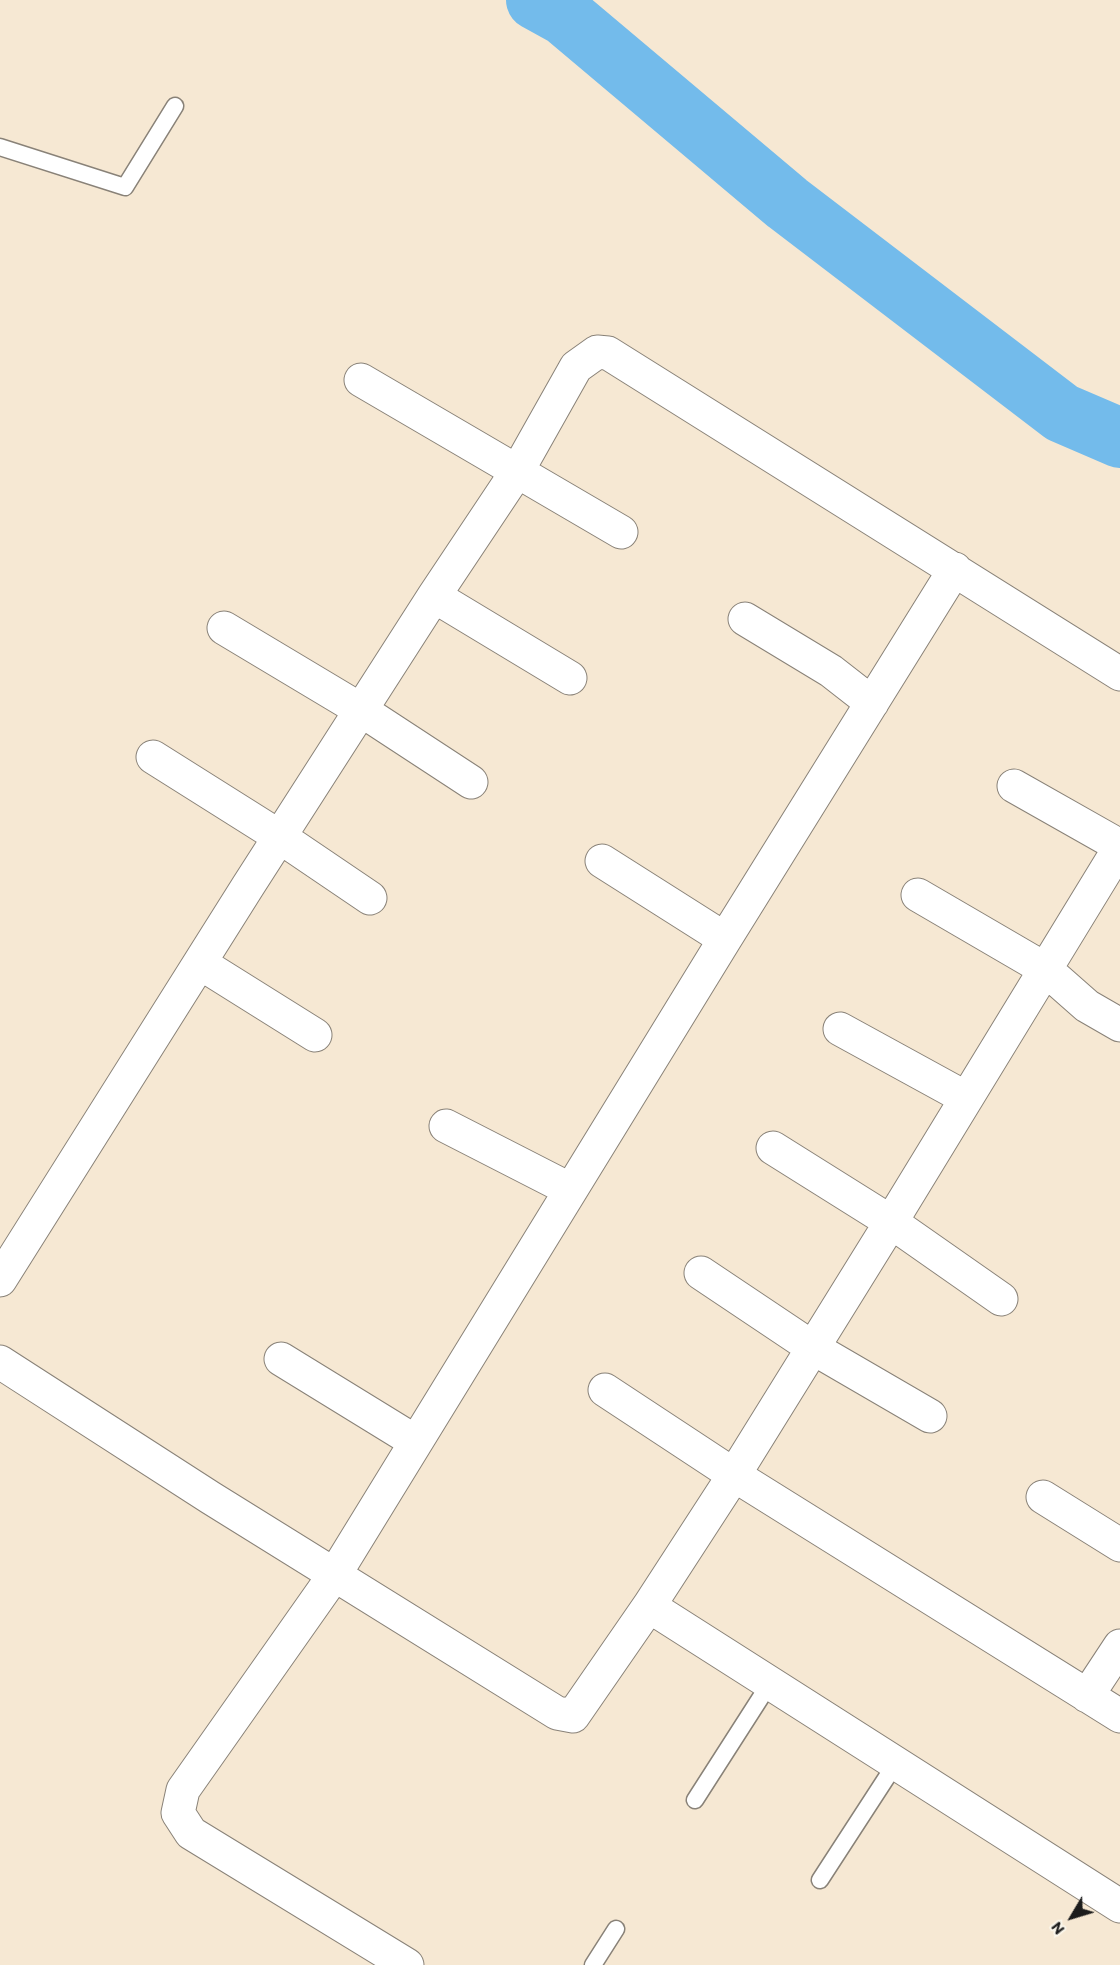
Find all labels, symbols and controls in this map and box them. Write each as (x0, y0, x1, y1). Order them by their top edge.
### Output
north arrow (1042, 1887, 1102, 1947)
text: N (1047, 1918, 1068, 1938)

